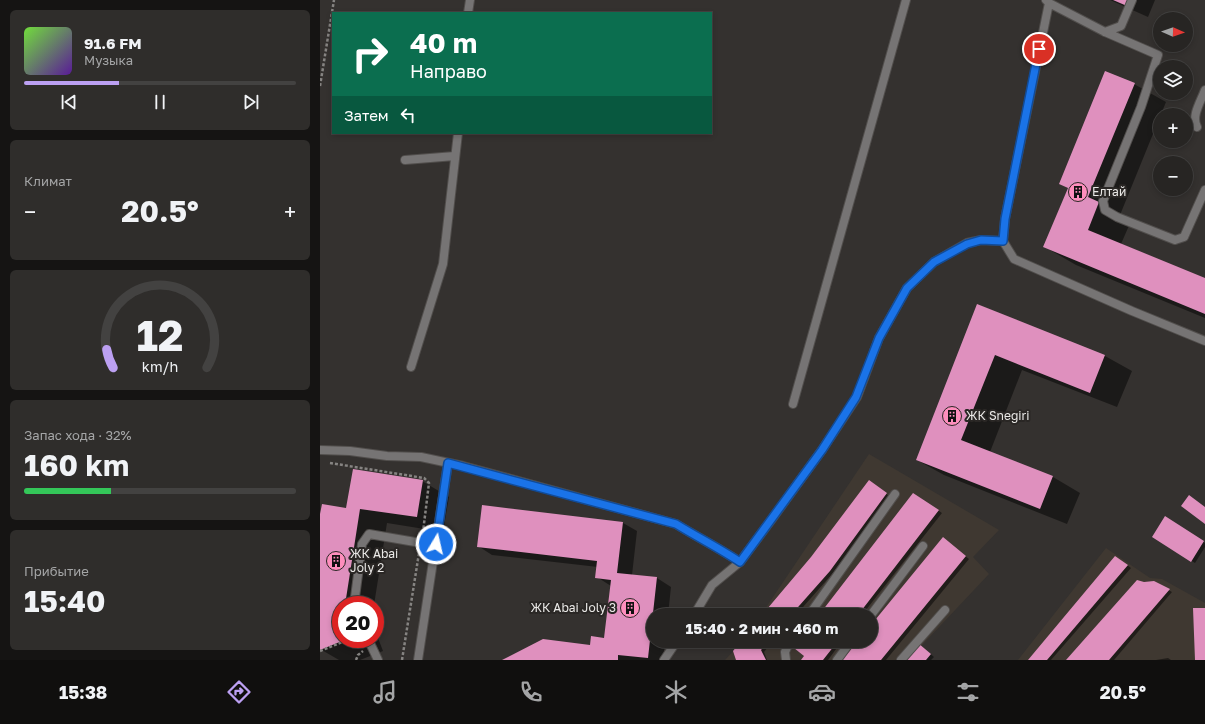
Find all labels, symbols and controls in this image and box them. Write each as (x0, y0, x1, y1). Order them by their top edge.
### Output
north arrow (1153, 12, 1193, 52)
map controls (1153, 12, 1193, 196)
text: 40 m (410, 26, 477, 59)
icon: right (344, 28, 396, 80)
pin (1022, 32, 1056, 66)
text: 91.6 FM (84, 34, 142, 52)
icon: arrive (1028, 38, 1050, 60)
text: Музыка (84, 52, 133, 68)
text: Направо (410, 60, 487, 82)
button: layers (1153, 60, 1193, 100)
icon: previous (58, 91, 80, 113)
icon: pause (149, 91, 171, 113)
icon: next (240, 91, 262, 113)
icon: left (397, 104, 419, 126)
text: Затем (344, 106, 389, 124)
button: + (1153, 108, 1193, 148)
button: − (1153, 156, 1193, 196)
text: Климат (24, 173, 72, 189)
building icon: Елтай (1067, 181, 1089, 203)
place label: Елтай (1092, 184, 1126, 199)
text: 20.5° (121, 193, 199, 229)
text: − (24, 198, 36, 225)
text: + (284, 198, 296, 225)
text: 12 (137, 310, 183, 360)
text: km/h (142, 358, 178, 375)
building icon: ЖК Snegiri (941, 405, 963, 427)
place label: ЖК Snegiri (966, 408, 1029, 423)
text: Запас хода · 32% (24, 427, 132, 443)
text: 160 km (24, 447, 129, 483)
position arrow (415, 523, 457, 565)
place label: ЖК Abai Joly 2 (350, 546, 398, 575)
building icon: ЖК Abai Joly 2 (325, 550, 347, 572)
text: Прибытие (24, 563, 89, 579)
text: 15:40 (24, 583, 106, 619)
speed limit sign: 20 (332, 596, 384, 648)
building icon: ЖК Abai Joly 3 (619, 597, 641, 619)
place label: ЖК Abai Joly 3 (530, 600, 616, 615)
text: 15:40 · 2 мин · 460 m (686, 619, 838, 637)
icon: directions (225, 678, 253, 706)
icon: music (371, 678, 399, 706)
icon: phone (517, 678, 545, 706)
icon: climate (662, 678, 690, 706)
icon: car (808, 678, 836, 706)
icon: filters (954, 678, 982, 706)
text: 15:38 (59, 681, 107, 703)
text: 20.5° (1100, 681, 1146, 703)

